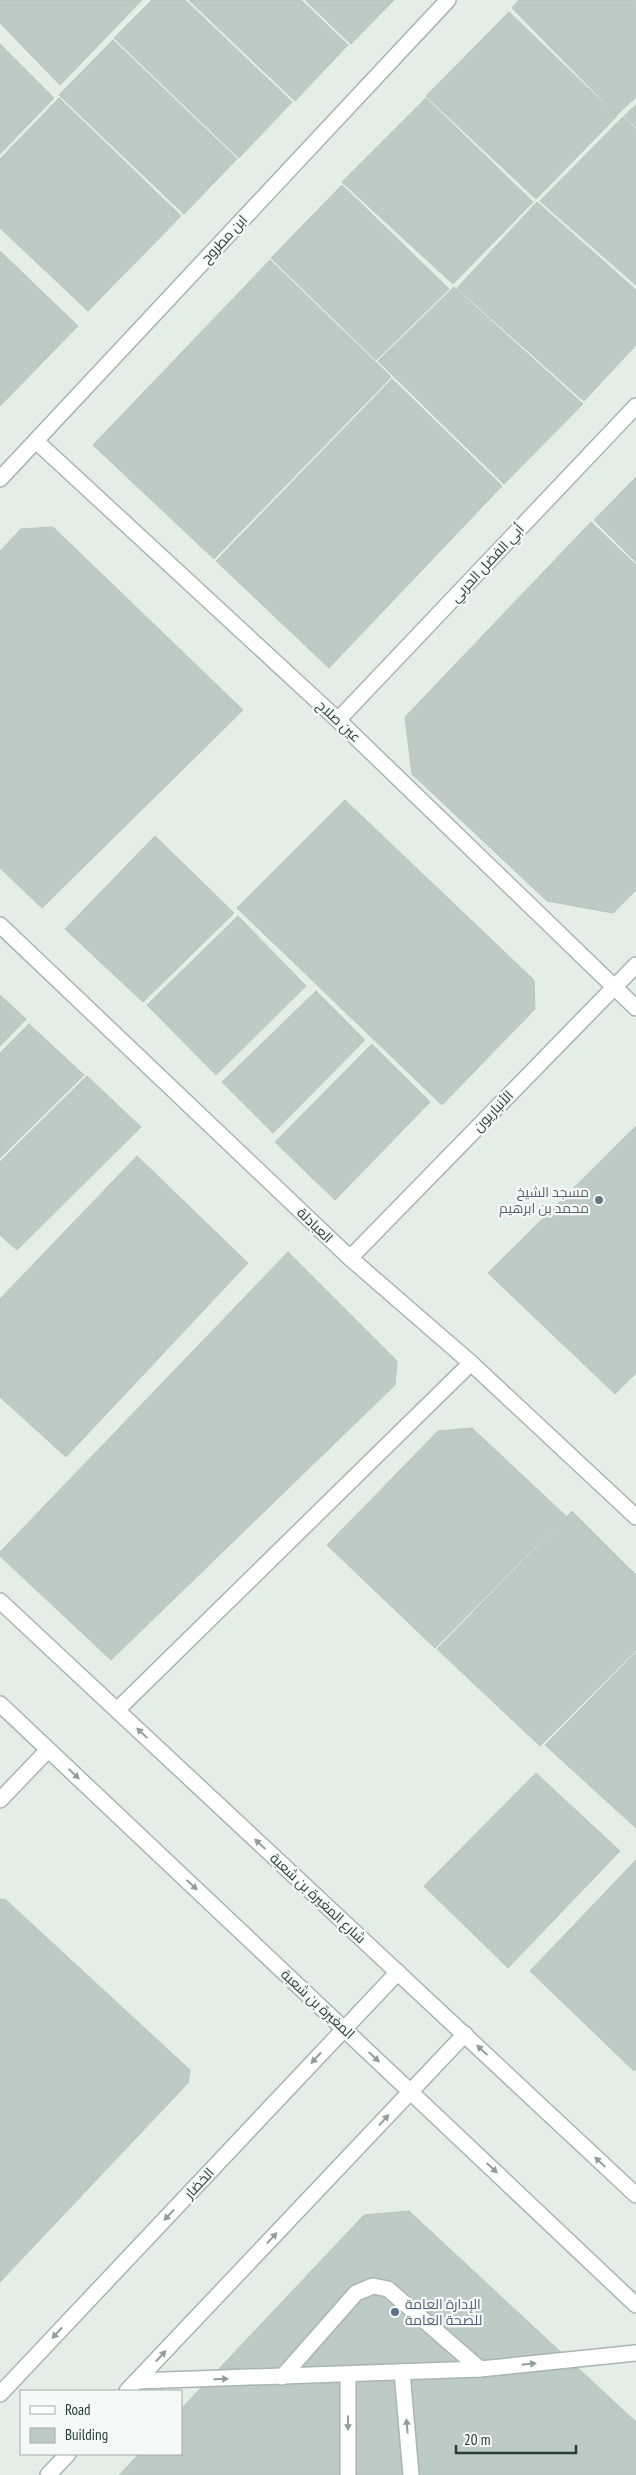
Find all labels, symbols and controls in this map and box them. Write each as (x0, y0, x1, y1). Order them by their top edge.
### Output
street label: ابن مطروح (197, 211, 251, 267)
street label: أبي الفضل الحربي (446, 520, 530, 608)
street label: عين صلاح (313, 696, 365, 746)
street label: الأنباريون (469, 1087, 517, 1135)
place label: مسجد الشيخ محمد بن ابرهيم (499, 1183, 589, 1218)
marker: مسجد الشيخ محمد بن ابرهيم (593, 1194, 605, 1206)
street label: العبادلة (293, 1203, 337, 1247)
one-way arrow (136, 1727, 148, 1739)
one-way arrow (67, 1768, 79, 1780)
one-way arrow (255, 1838, 267, 1850)
street label: شارع المغيرة بن شعبة (266, 1849, 370, 1947)
one-way arrow (185, 1879, 197, 1891)
street label: المغيرة بن شعبة (277, 1965, 359, 2043)
one-way arrow (475, 2045, 488, 2056)
one-way arrow (367, 2051, 379, 2063)
one-way arrow (310, 2052, 322, 2064)
one-way arrow (378, 2114, 390, 2126)
one-way arrow (595, 2156, 607, 2168)
one-way arrow (485, 2162, 497, 2174)
street label: الخضار (180, 2164, 218, 2203)
one-way arrow (163, 2208, 175, 2220)
one-way arrow (266, 2232, 278, 2244)
place label: الإدارة العامة للصحة العامة (405, 2295, 482, 2329)
marker: الإدارة العامة للصحة العامة (389, 2306, 401, 2318)
one-way arrow (51, 2327, 63, 2339)
one-way arrow (155, 2350, 167, 2362)
one-way arrow (521, 2360, 537, 2368)
one-way arrow (213, 2375, 229, 2383)
legend (20, 2390, 182, 2455)
text: Road (65, 2400, 91, 2419)
one-way arrow (344, 2415, 352, 2431)
one-way arrow (403, 2418, 411, 2434)
scale bar (456, 2422, 576, 2454)
text: Building (65, 2425, 108, 2444)
text: 20 m (464, 2430, 490, 2449)

